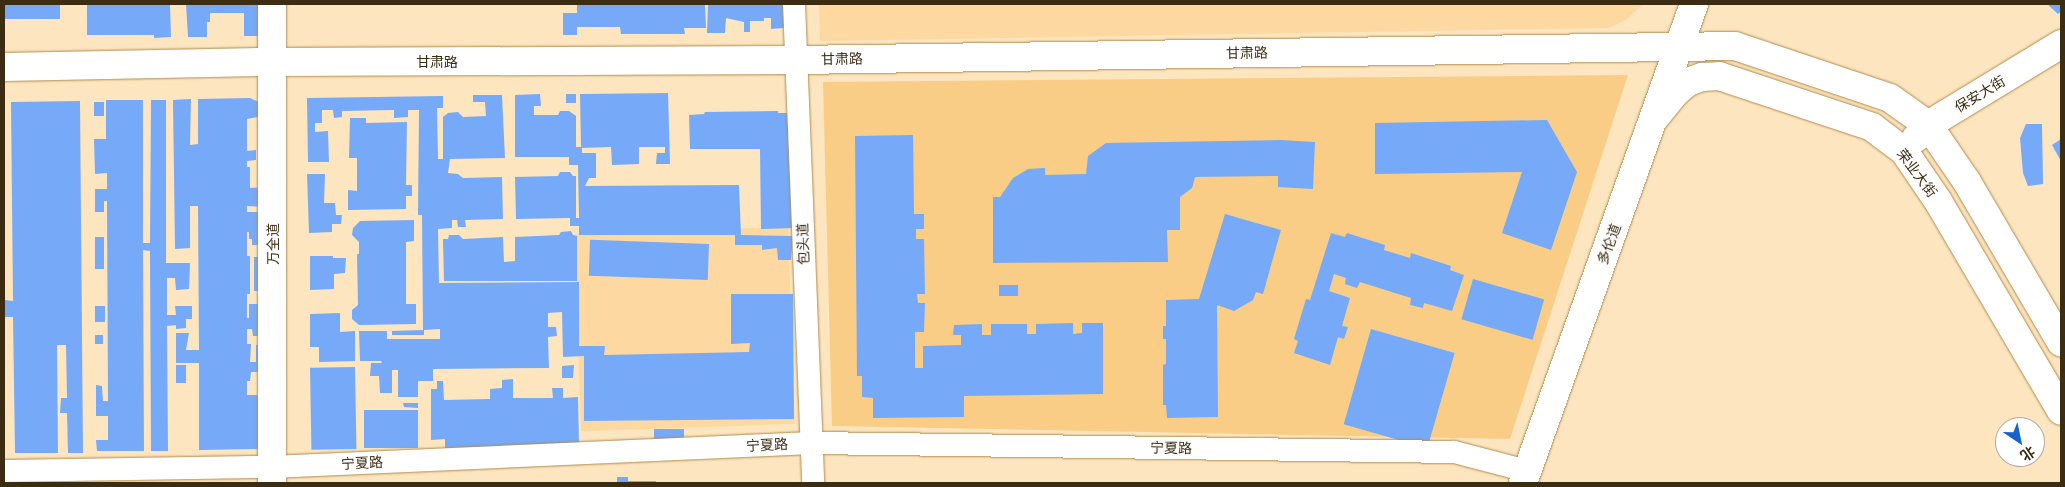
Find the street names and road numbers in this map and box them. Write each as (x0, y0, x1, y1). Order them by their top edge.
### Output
street label: 甘肃路 (1226, 44, 1268, 62)
street label: 甘肃路 (821, 50, 863, 68)
street label: 甘肃路 (416, 54, 458, 70)
street label: 保安大街 (1952, 72, 2008, 116)
street label: 荣业大街 (1893, 146, 1941, 200)
street label: 多伦道 (1594, 221, 1624, 267)
street label: 万全道 (265, 223, 281, 265)
street label: 包头道 (794, 223, 812, 265)
street label: 宁夏路 (746, 436, 788, 454)
street label: 宁夏路 (1150, 439, 1192, 457)
street label: 宁夏路 (341, 454, 383, 472)

